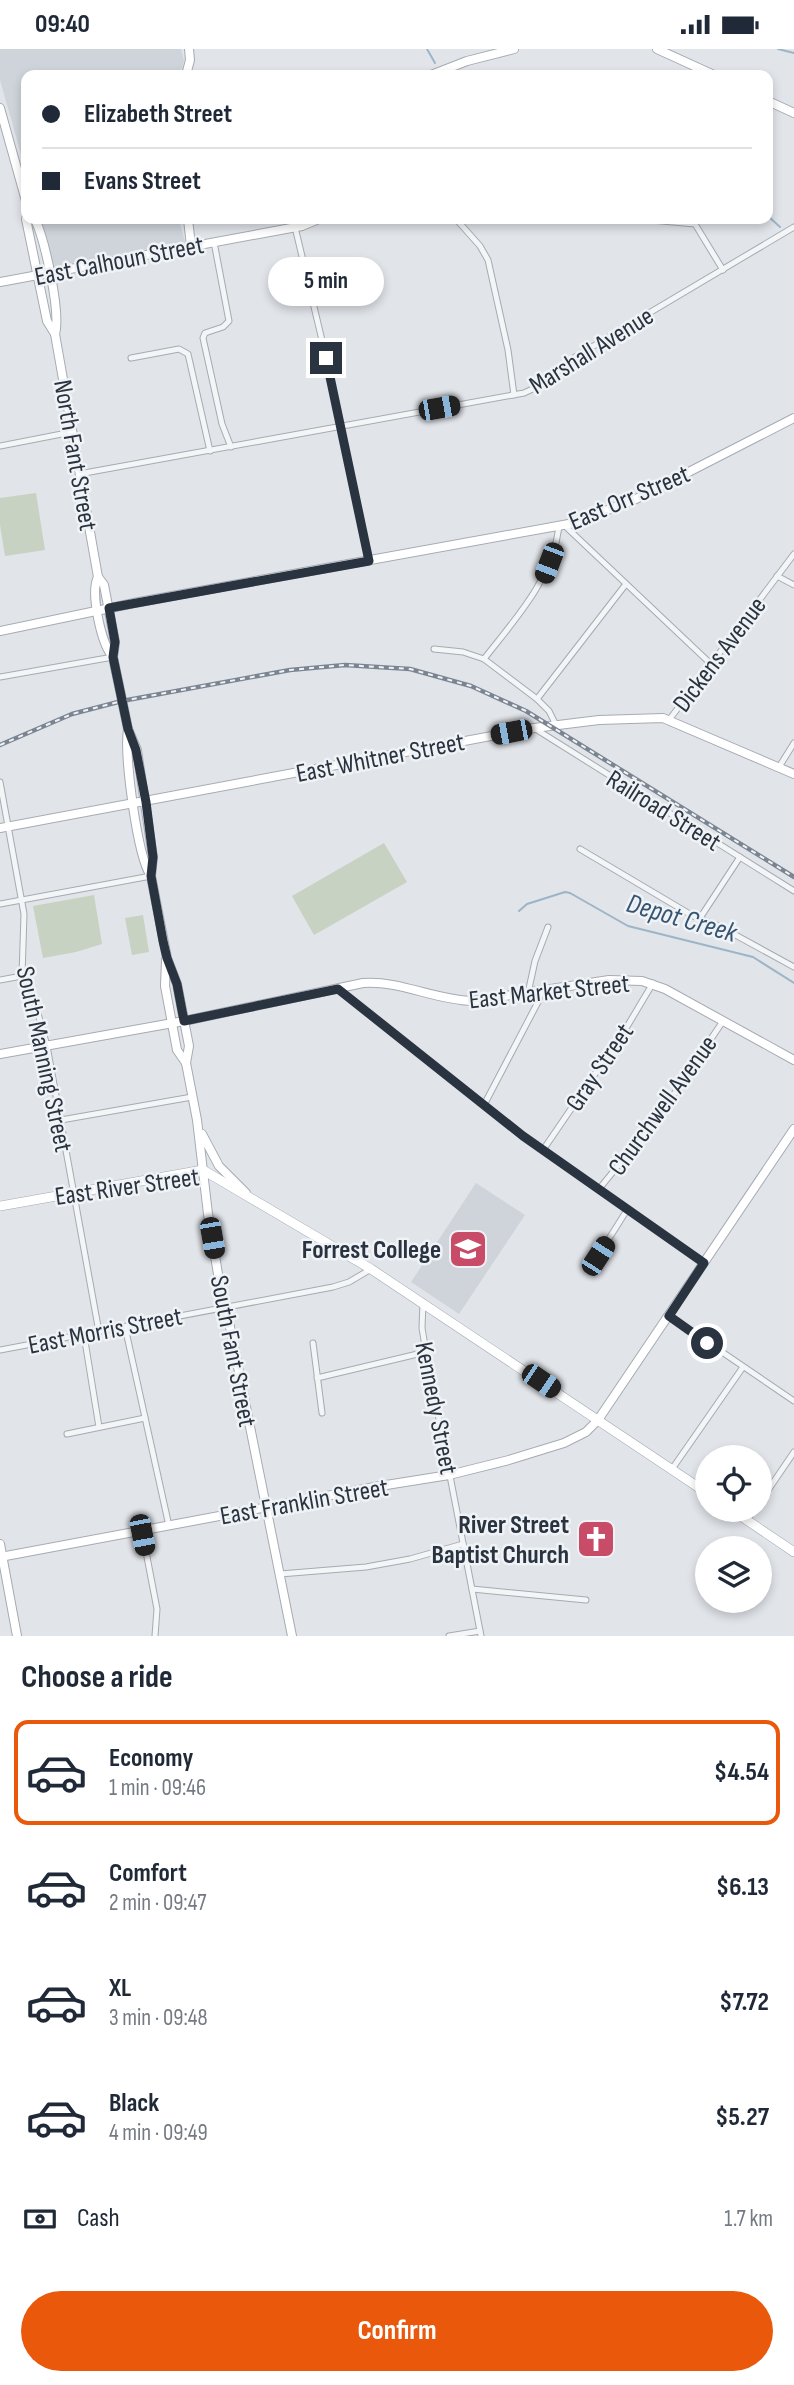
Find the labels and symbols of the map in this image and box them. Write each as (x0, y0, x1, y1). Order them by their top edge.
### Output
street label: East Calhoun Street (32, 230, 207, 293)
callout: 5 min (268, 257, 384, 305)
street label: Marshall Avenue (524, 301, 660, 402)
route end (310, 342, 342, 374)
street label: North Fant Street (46, 377, 103, 533)
car (417, 394, 462, 422)
street label: East Orr Street (564, 459, 695, 538)
car (532, 540, 567, 586)
street label: Dickens Avenue (667, 591, 774, 719)
car (489, 718, 534, 746)
street label: East Whitner Street (294, 727, 467, 790)
street label: Railroad Street (600, 764, 726, 859)
water label: Depot Creek (623, 887, 742, 950)
street label: South Manning Street (9, 964, 78, 1155)
street label: East Market Street (467, 969, 631, 1016)
street label: Gray Street (560, 1018, 641, 1118)
street label: Churchwell Avenue (602, 1030, 724, 1182)
street label: East River Street (53, 1162, 201, 1213)
car (199, 1215, 226, 1261)
school or university icon: Forrest College (447, 1228, 489, 1270)
car (578, 1233, 619, 1279)
place label: Forrest College (302, 1235, 441, 1266)
street label: South Fant Street (203, 1273, 262, 1430)
street label: East Morris Street (26, 1301, 185, 1362)
route start (691, 1327, 723, 1359)
street label: Kennedy Street (407, 1339, 464, 1477)
car (518, 1361, 565, 1401)
street label: East Franklin Street (218, 1472, 391, 1533)
place label: River Street Baptist Church (432, 1510, 569, 1571)
car (128, 1512, 157, 1558)
church icon: River Street Baptist Church (575, 1518, 617, 1560)

